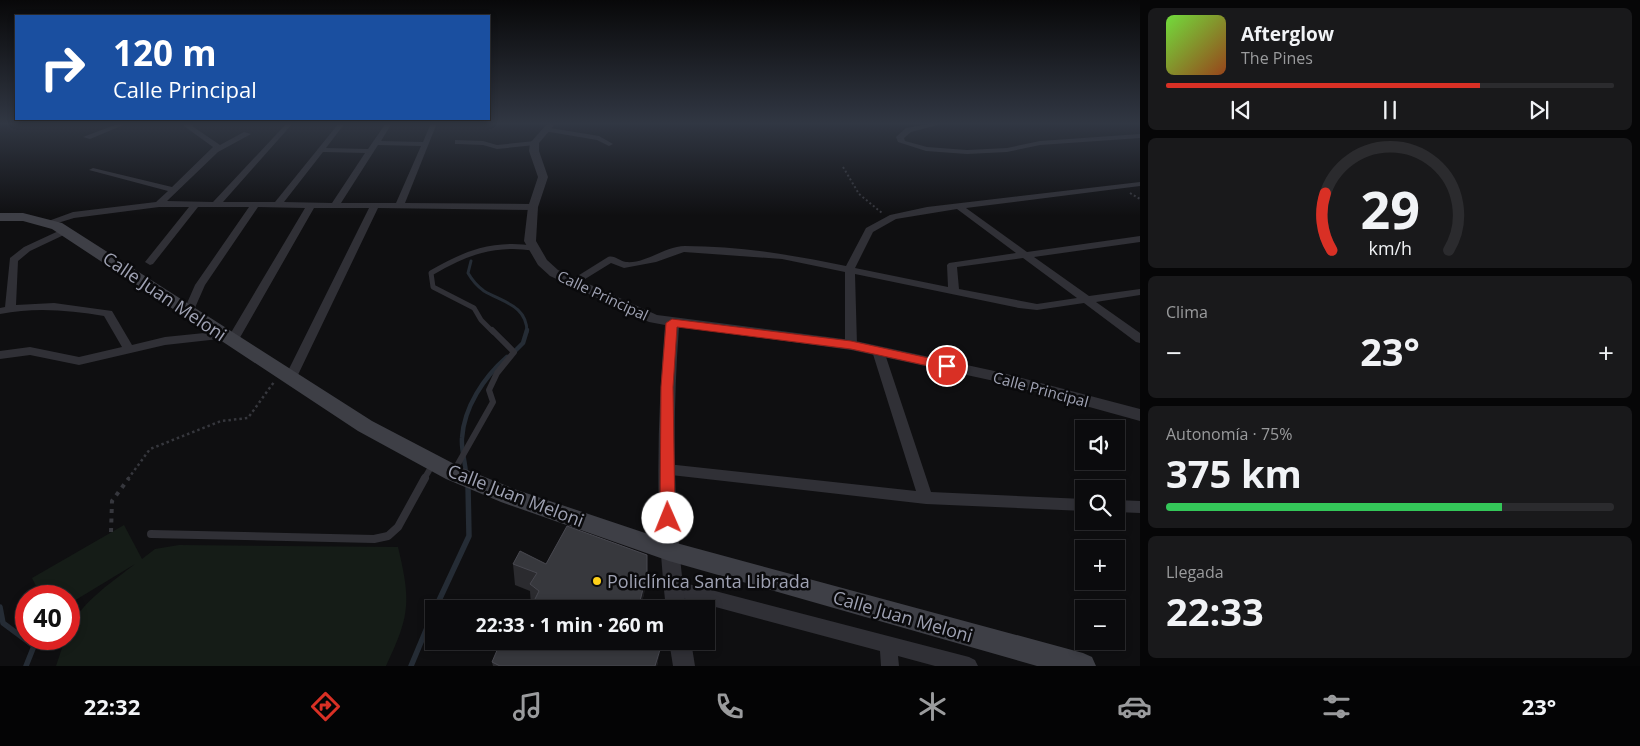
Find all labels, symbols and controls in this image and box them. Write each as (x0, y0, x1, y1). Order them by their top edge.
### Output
text: Afterglow (1241, 21, 1334, 47)
text: 120 m (113, 29, 217, 76)
icon: right (30, 35, 95, 100)
text: The Pines (1241, 47, 1313, 69)
text: Calle Principal (113, 74, 257, 104)
icon: previous (1227, 96, 1255, 124)
icon: pause (1376, 96, 1404, 124)
icon: next (1525, 96, 1553, 124)
text: 29 (1360, 173, 1420, 244)
text: km/h (1368, 236, 1412, 260)
street label: Calle Juan Meloni (99, 246, 231, 346)
street label: Calle Principal (554, 265, 652, 325)
text: Clima (1166, 301, 1208, 323)
text: 23° (1360, 325, 1420, 377)
text: − (1166, 333, 1182, 371)
text: + (1598, 333, 1614, 371)
pin (926, 345, 968, 387)
icon: arrive (933, 352, 961, 380)
street label: Calle Principal (991, 367, 1091, 411)
map controls (1075, 420, 1125, 650)
button: sound (1075, 420, 1125, 470)
text: Autonomía · 75% (1166, 423, 1292, 445)
text: 375 km (1166, 447, 1302, 499)
street label: Calle Juan Meloni (444, 458, 588, 532)
button: search (1075, 480, 1125, 530)
position arrow (641, 491, 693, 543)
button: + (1075, 540, 1125, 590)
text: Llegada (1166, 561, 1224, 583)
place label: Policlínica Santa Librada (607, 569, 810, 593)
marker: Policlínica Santa Librada (591, 575, 603, 587)
speed limit sign: 40 (15, 585, 80, 650)
street label: Calle Juan Meloni (830, 585, 976, 647)
text: 22:33 (1166, 585, 1264, 637)
button: − (1075, 600, 1125, 650)
text: 22:33 · 1 min · 260 m (476, 612, 664, 638)
icon: directions (308, 689, 343, 724)
icon: music (510, 689, 545, 724)
icon: phone (712, 689, 747, 724)
icon: climate (915, 689, 950, 724)
icon: car (1117, 689, 1152, 724)
icon: filters (1319, 689, 1354, 724)
text: 22:32 (84, 691, 140, 721)
text: 23° (1522, 691, 1556, 721)

